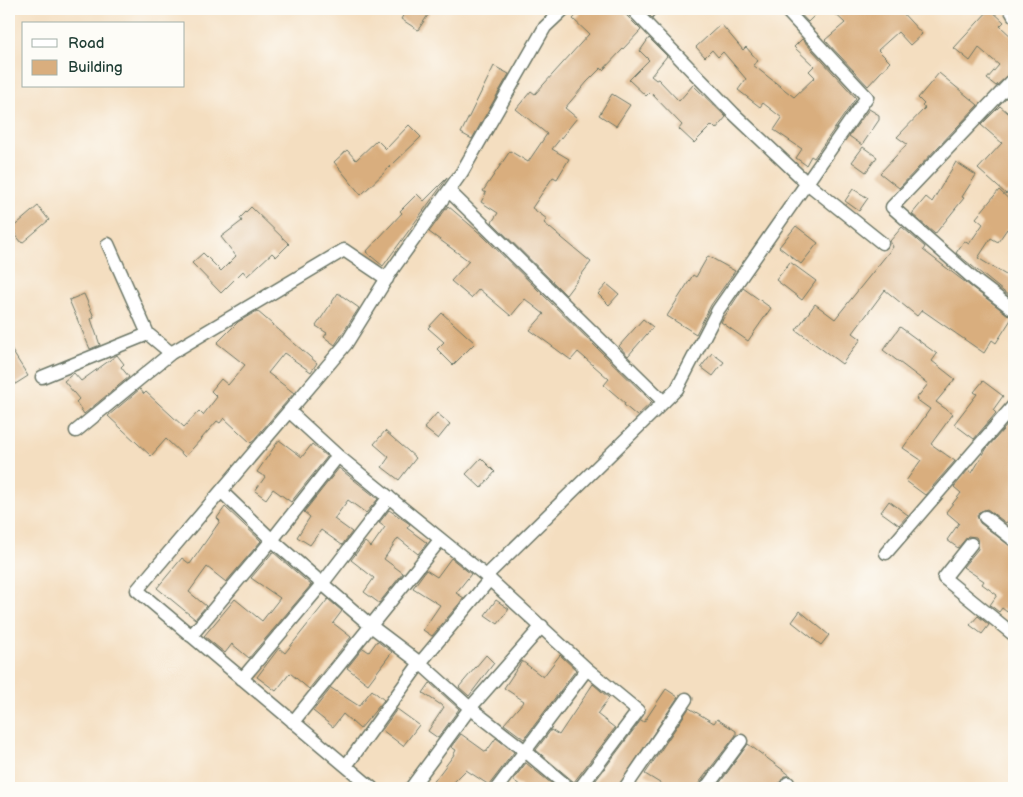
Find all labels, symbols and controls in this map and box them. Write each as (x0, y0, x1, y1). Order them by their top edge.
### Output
legend (22, 22, 185, 88)
text: Road (68, 34, 104, 53)
text: Building (68, 58, 123, 77)

